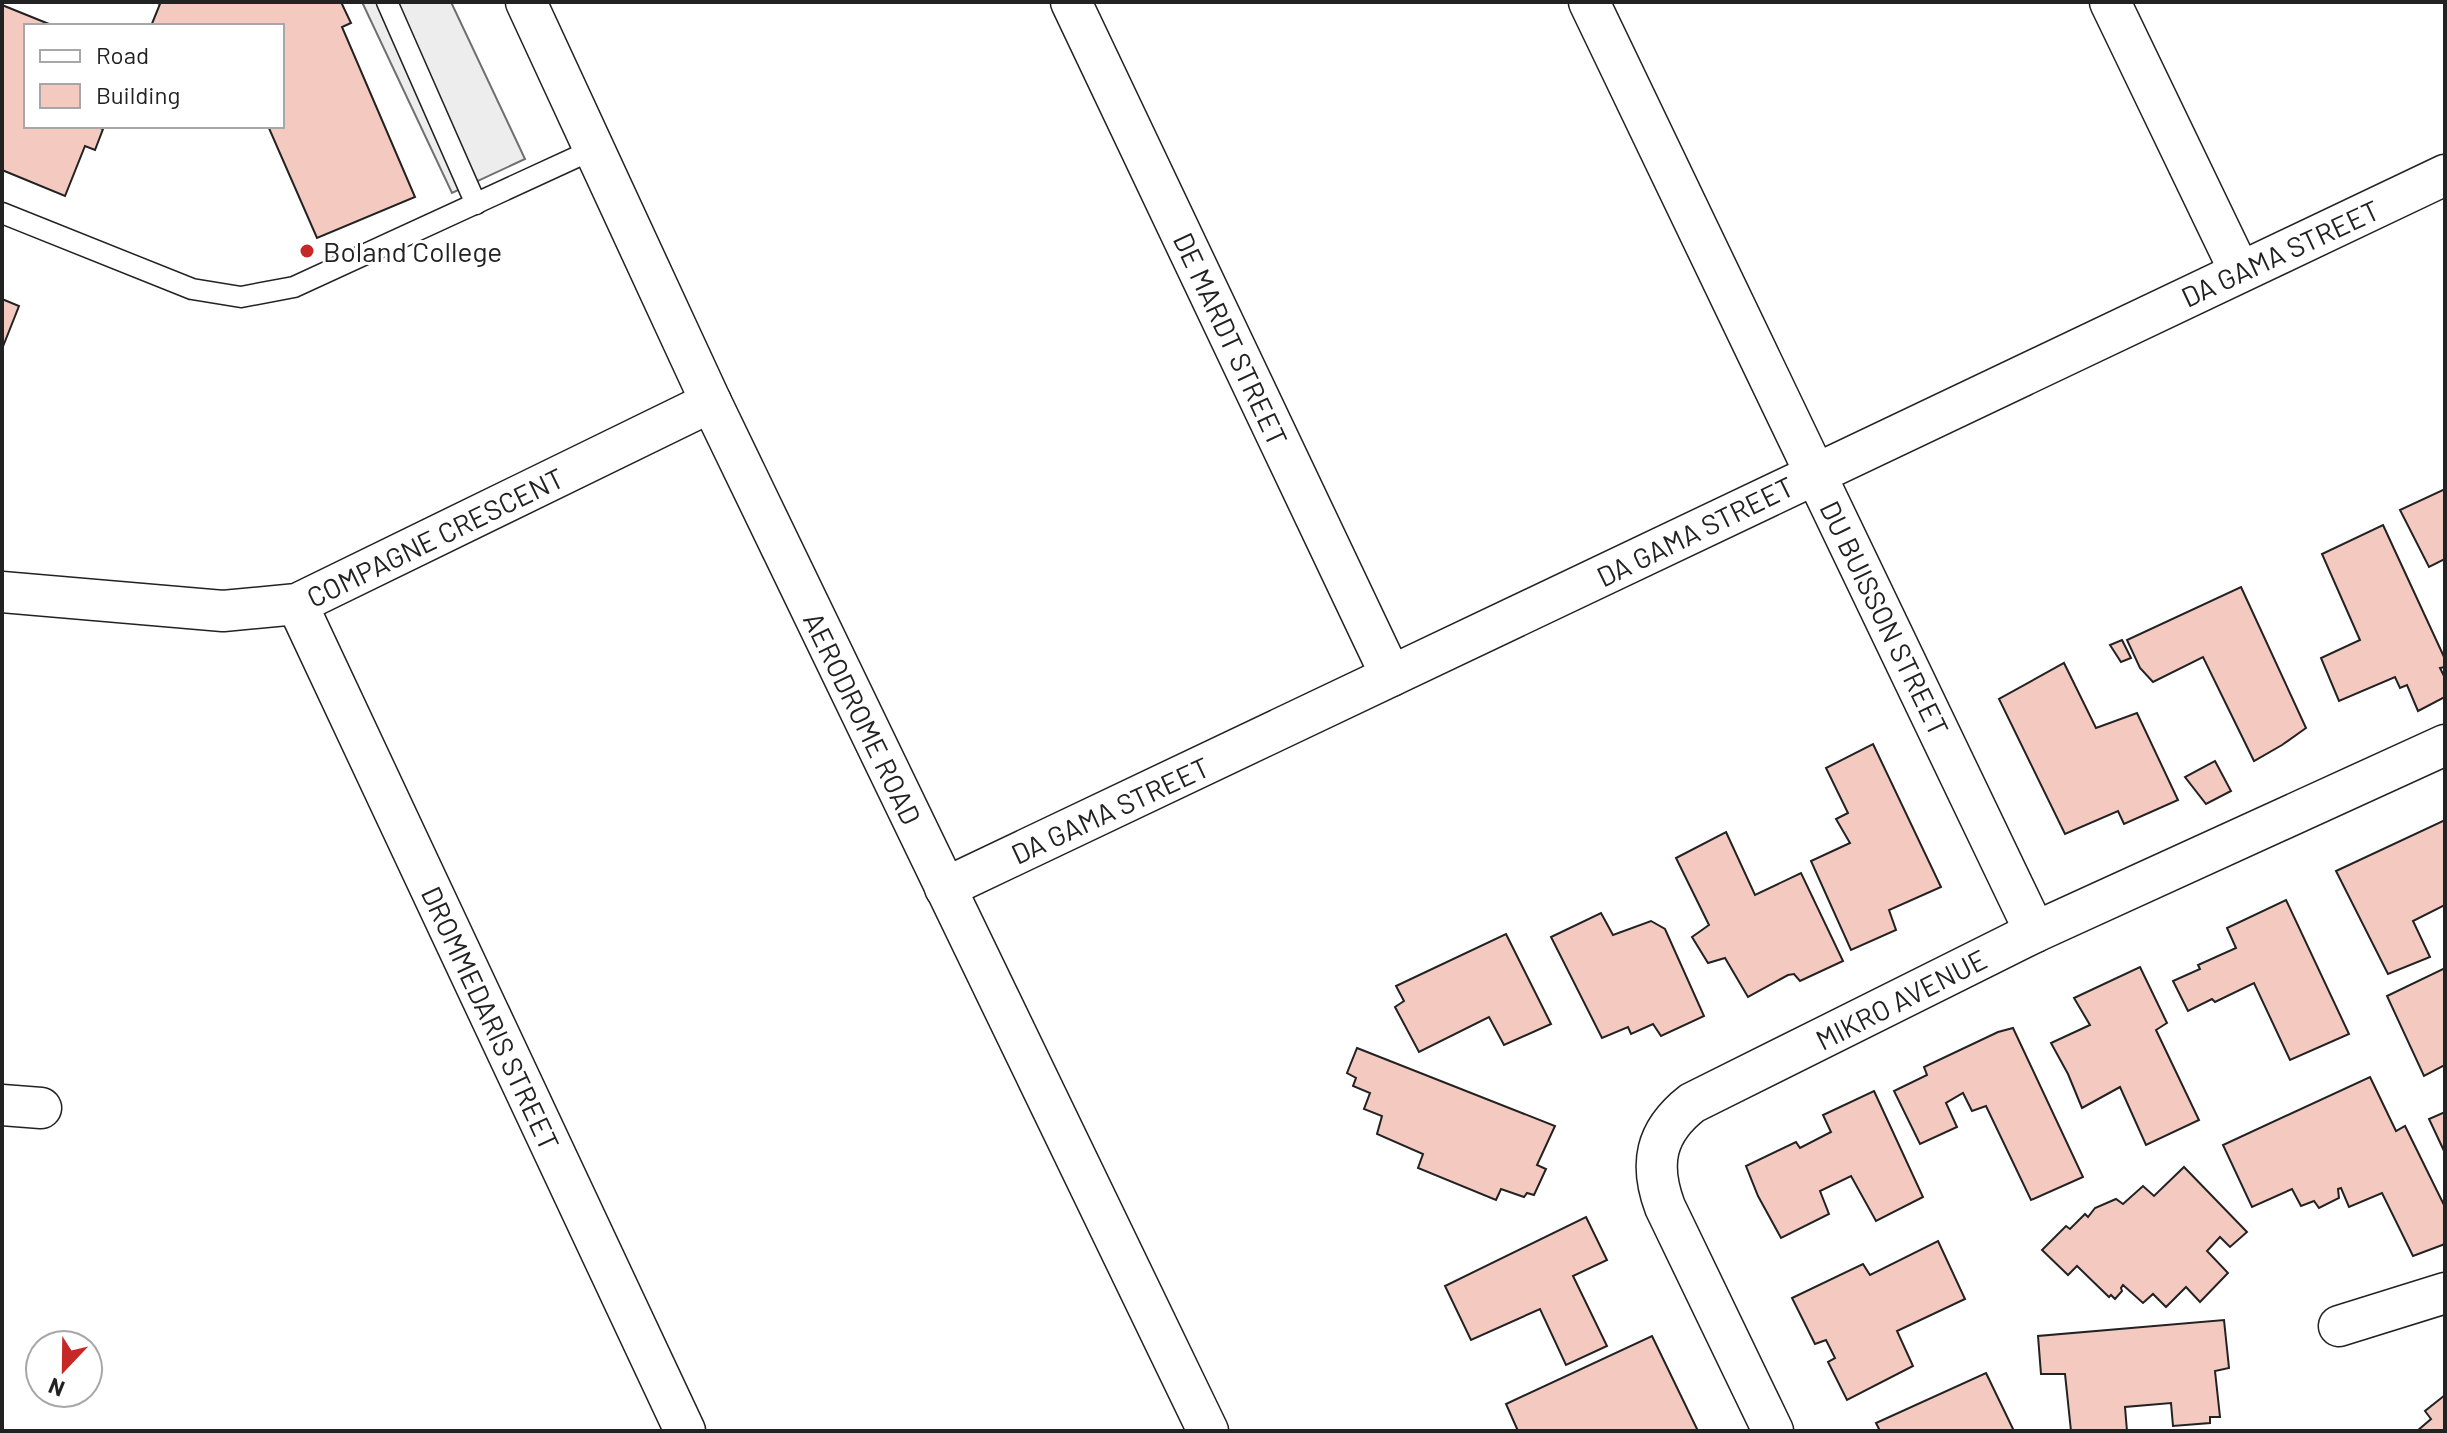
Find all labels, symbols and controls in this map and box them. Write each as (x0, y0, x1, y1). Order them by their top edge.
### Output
legend (24, 24, 284, 128)
text: Road (96, 40, 149, 69)
text: Building (96, 80, 180, 109)
street label: DA GAMA STREET (2176, 192, 2384, 314)
street label: DE MARDT STREET (1167, 227, 1295, 451)
place label: Boland College (323, 234, 502, 268)
marker: Boland College (298, 242, 316, 260)
street label: COMPAGNE CRESCENT (301, 460, 569, 614)
street label: DA GAMA STREET (1591, 469, 1799, 593)
street label: DU BUISSON STREET (1813, 495, 1957, 741)
street label: AERODROME ROAD (797, 606, 929, 830)
street label: DA GAMA STREET (1006, 749, 1214, 871)
street label: DROMMEDARIS STREET (415, 881, 567, 1155)
street label: MIKRO AVENUE (1810, 941, 1992, 1057)
north arrow (24, 1329, 104, 1409)
text: N (44, 1374, 68, 1403)

